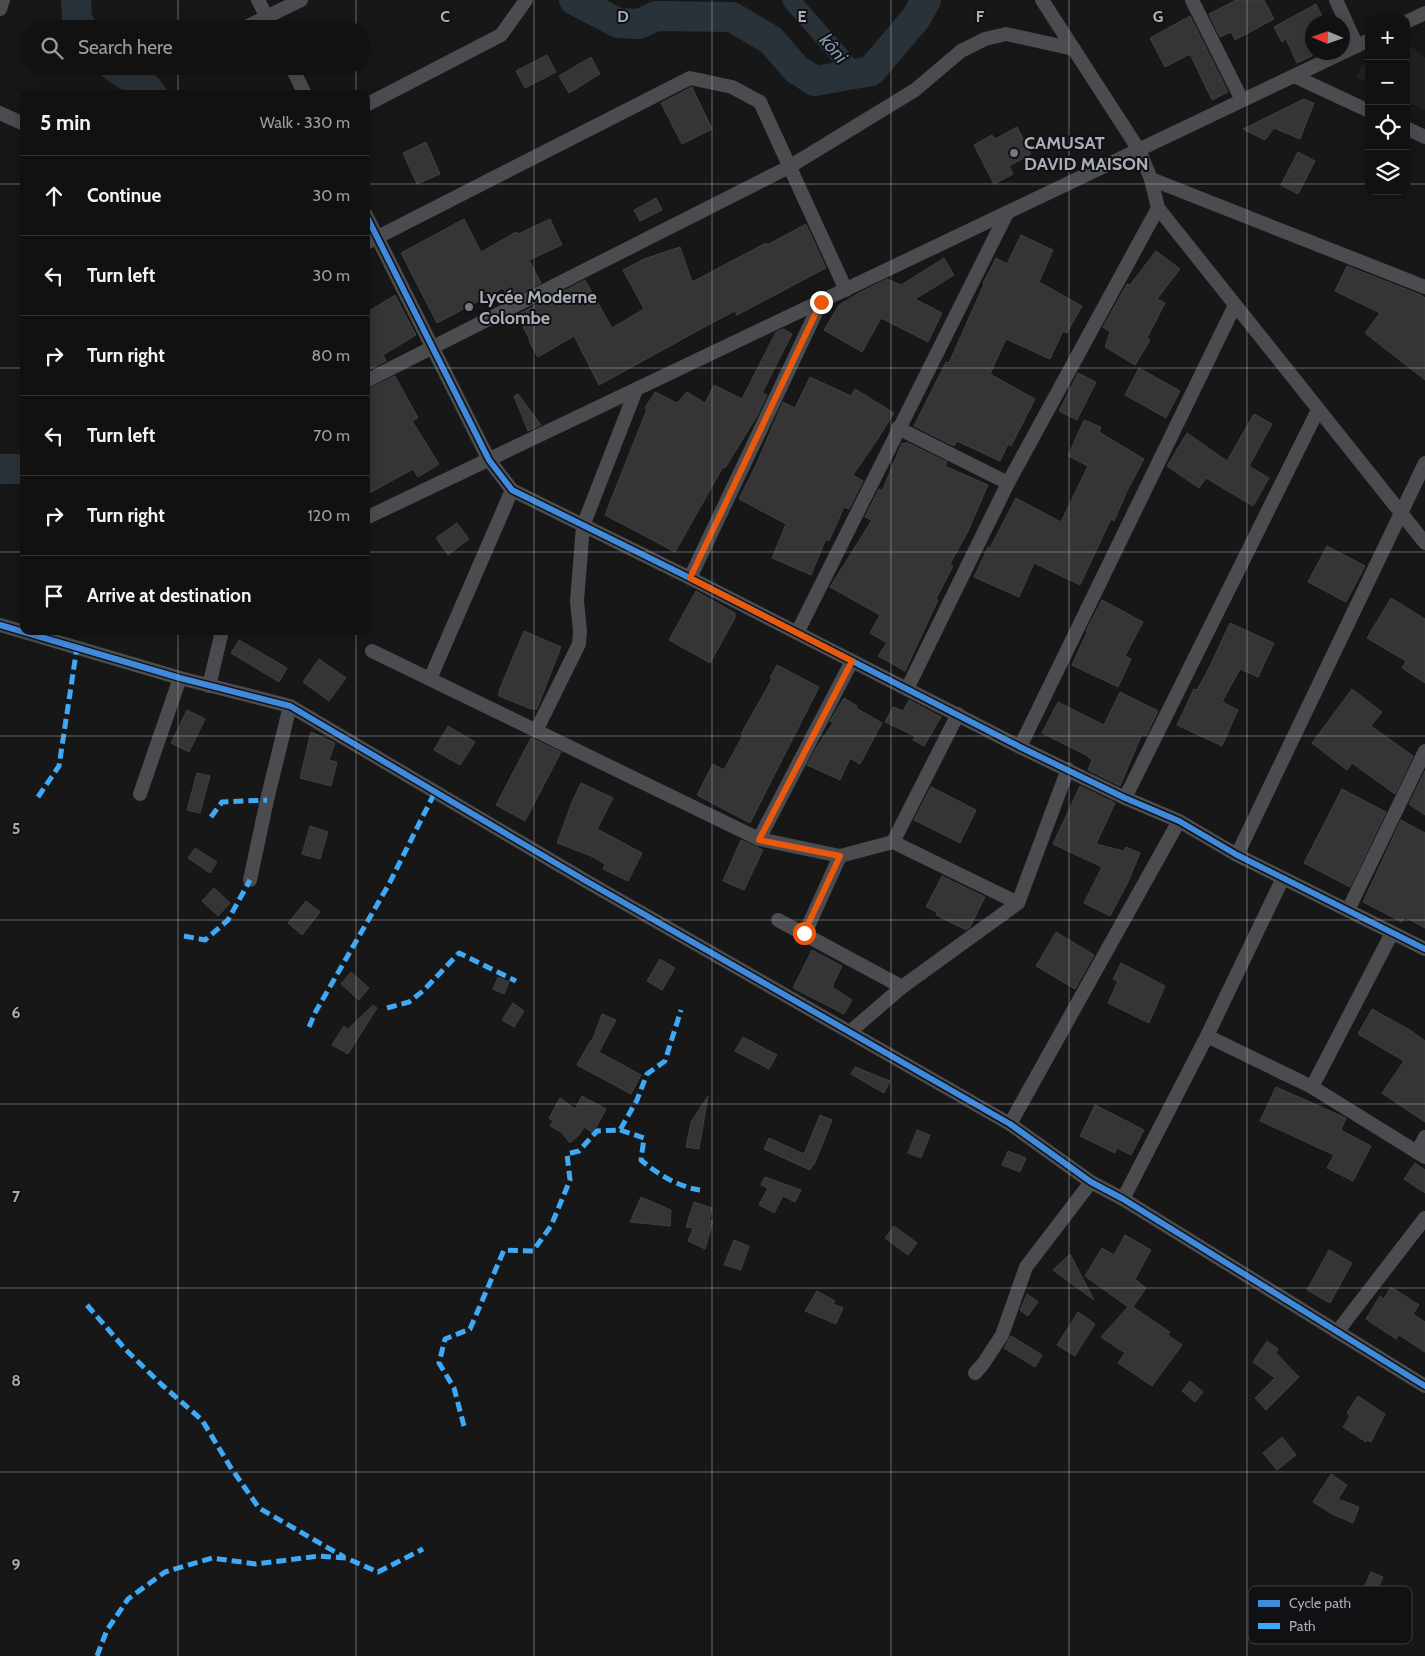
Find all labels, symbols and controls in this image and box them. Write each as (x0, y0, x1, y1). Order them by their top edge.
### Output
text: C (440, 7, 450, 26)
text: D (617, 7, 629, 26)
text: E (797, 7, 807, 26)
text: F (976, 7, 985, 26)
text: G (1153, 7, 1163, 26)
north arrow (1305, 15, 1350, 60)
map controls (1365, 15, 1410, 195)
button: + (1365, 15, 1410, 60)
search box (20, 20, 370, 75)
water label: kôni (815, 29, 853, 68)
icon: search (38, 34, 66, 62)
text: Search here (78, 36, 172, 59)
button: − (1365, 60, 1410, 105)
button: locate (1365, 105, 1410, 150)
text: 5 min (40, 110, 91, 135)
text: Walk · 330 m (260, 113, 350, 132)
place label: CAMUSAT DAVID MAISON (1024, 132, 1149, 175)
marker: CAMUSAT DAVID MAISON (1008, 147, 1020, 159)
button: layers (1365, 150, 1410, 195)
icon: ahead (40, 182, 68, 210)
text: Continue (87, 184, 161, 207)
text: 30 m (313, 186, 350, 205)
icon: left (40, 262, 68, 290)
text: Turn left (87, 264, 155, 287)
text: 30 m (313, 266, 350, 285)
place label: Lycée Moderne Colombe (479, 286, 597, 329)
route end (810, 291, 833, 314)
marker: Lycée Moderne Colombe (463, 301, 475, 313)
icon: right (40, 342, 68, 370)
text: Turn right (87, 344, 165, 367)
text: 80 m (312, 346, 350, 365)
icon: left (40, 422, 68, 450)
text: Turn left (87, 424, 155, 447)
text: 70 m (313, 426, 350, 445)
icon: right (40, 502, 68, 530)
text: Turn right (87, 504, 165, 527)
text: 120 m (308, 506, 350, 525)
icon: arrive (40, 582, 68, 610)
text: Arrive at destination (87, 584, 251, 607)
text: 5 (12, 819, 20, 838)
route start (793, 922, 816, 945)
text: 6 (12, 1003, 21, 1022)
text: 7 (12, 1187, 21, 1206)
text: 8 (11, 1371, 21, 1390)
text: 9 (12, 1555, 21, 1574)
legend (1248, 1586, 1412, 1644)
text: Cycle path (1289, 1594, 1351, 1612)
text: Path (1289, 1617, 1316, 1635)

